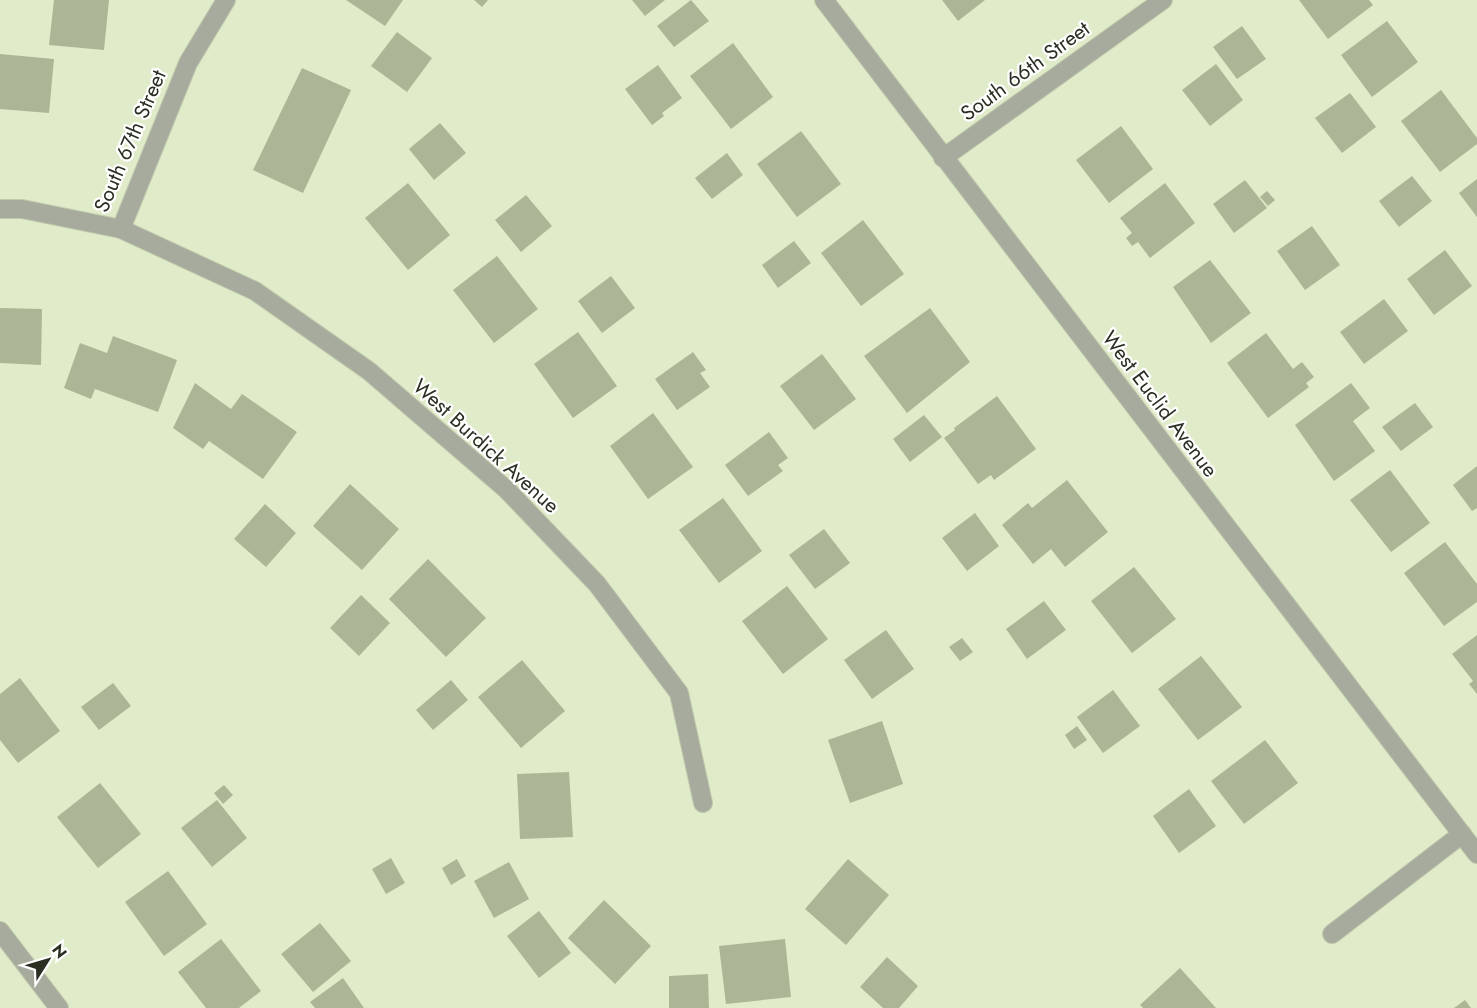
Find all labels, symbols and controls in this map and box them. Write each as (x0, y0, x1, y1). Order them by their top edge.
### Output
street label: South 66th Street (954, 14, 1096, 128)
street label: South 67th Street (87, 65, 173, 217)
street label: West Euclid Avenue (1095, 325, 1225, 484)
street label: West Burdick Avenue (406, 372, 566, 520)
north arrow (18, 930, 78, 990)
text: N (47, 939, 73, 963)

